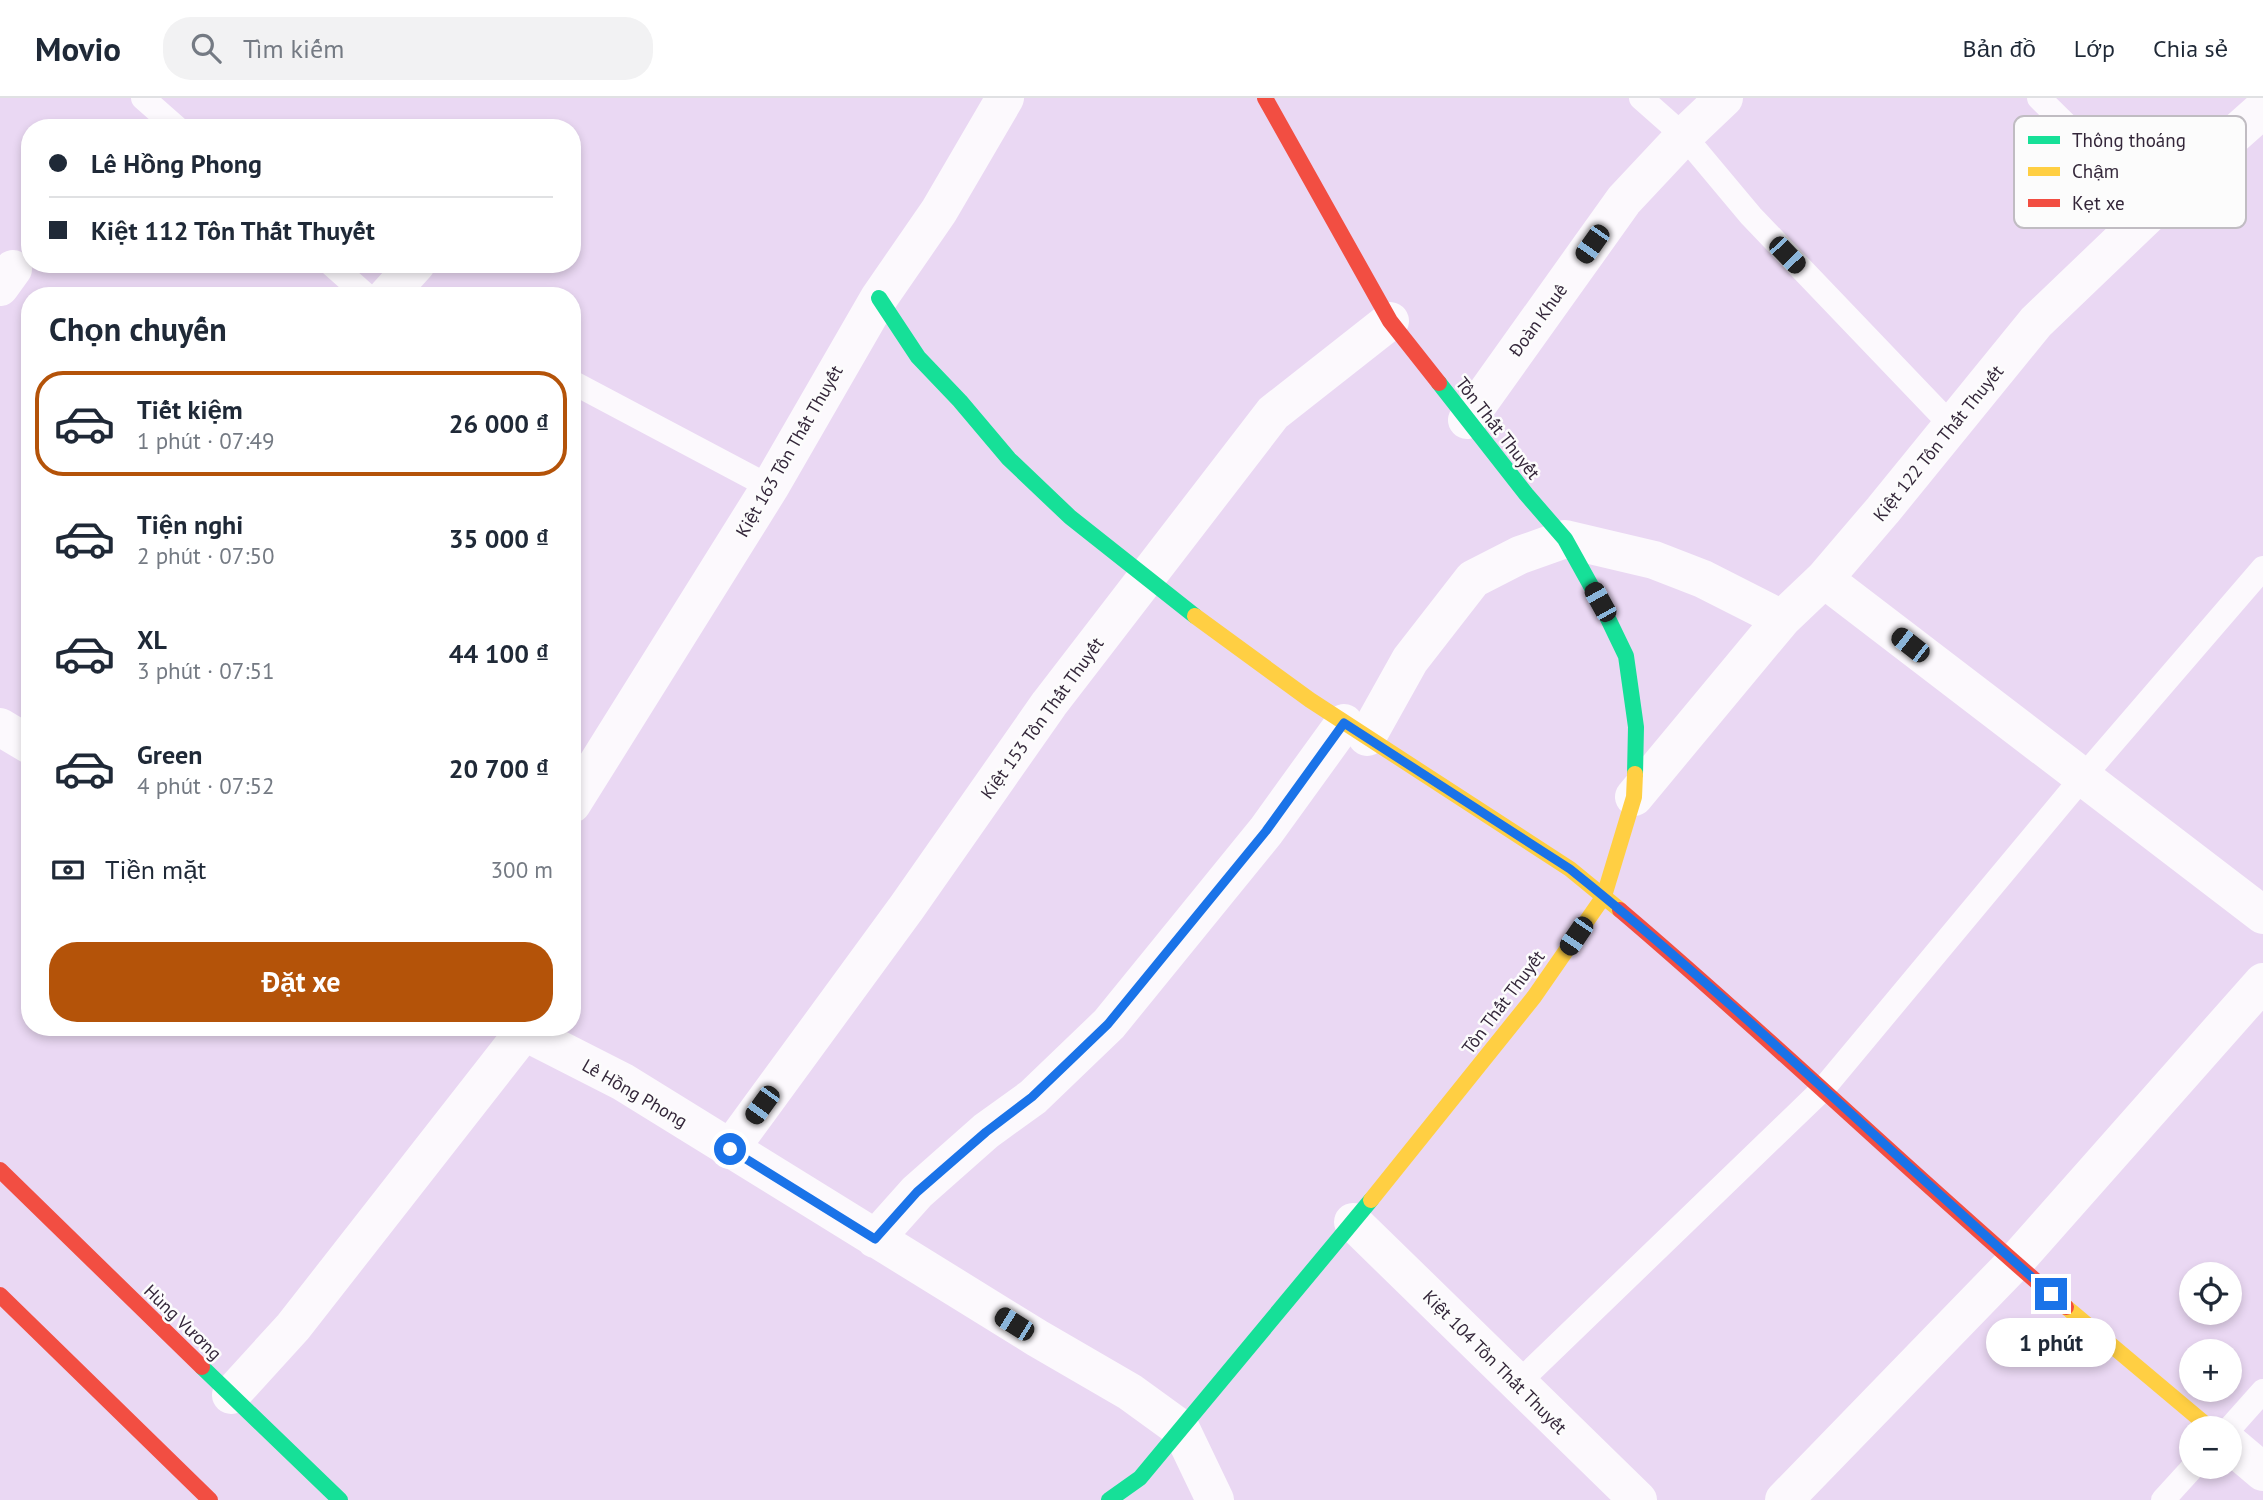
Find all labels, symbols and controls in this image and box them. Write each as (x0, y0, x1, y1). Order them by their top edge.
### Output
search box (163, 17, 653, 80)
text: Movio (35, 27, 121, 70)
icon: search (187, 29, 225, 67)
text: Tìm kiếm (243, 32, 344, 65)
text: Bản đồ (1963, 33, 2036, 64)
text: Lớp (2074, 33, 2115, 64)
text: Chia sẻ (2153, 33, 2228, 64)
legend (2014, 116, 2246, 228)
text: Thông thoáng (2072, 128, 2186, 152)
text: Lê Hồng Phong (91, 147, 262, 180)
text: Chậm (2072, 159, 2119, 183)
text: Kẹt xe (2072, 191, 2125, 215)
text: Kiệt 112 Tôn Thất Thuyết (91, 214, 375, 247)
car (1572, 221, 1613, 267)
car (1765, 233, 1810, 277)
street label: Đoàn Khuê (1503, 279, 1572, 362)
text: Chọn chuyến (49, 308, 227, 350)
street label: Kiệt 122 Tôn Thất Thuyết (1868, 360, 2008, 526)
street label: Kiệt 163 Tôn Thất Thuyết (730, 361, 848, 541)
street label: Tôn Thất Thuyết (1451, 372, 1545, 484)
icon: car (53, 392, 116, 455)
text: Tiết kiệm (137, 393, 243, 426)
text: 26 000 ₫ (449, 407, 549, 440)
text: 1 phút · 07:49 (137, 426, 275, 455)
icon: car (53, 507, 116, 570)
text: Tiện nghi (137, 508, 243, 541)
text: 35 000 ₫ (449, 522, 549, 555)
text: 2 phút · 07:50 (137, 541, 275, 570)
car (1581, 579, 1620, 625)
icon: car (53, 622, 116, 685)
text: XL (137, 623, 167, 656)
car (1887, 624, 1934, 666)
street label: Kiệt 153 Tôn Thất Thuyết (976, 633, 1108, 803)
text: 44 100 ₫ (449, 637, 549, 670)
text: 3 phút · 07:51 (137, 656, 275, 685)
icon: car (53, 737, 116, 800)
text: Green (137, 738, 202, 771)
text: 20 700 ₫ (449, 752, 549, 785)
text: 4 phút · 07:52 (137, 771, 275, 800)
icon: cash (49, 851, 87, 889)
text: Tiền mặt (105, 853, 206, 886)
text: 300 m (491, 855, 553, 884)
car (1556, 913, 1597, 959)
button: Đặt xe (49, 942, 553, 1022)
street label: Tôn Thất Thuyết (1456, 946, 1550, 1058)
street label: Lê Hồng Phong (578, 1054, 692, 1132)
car (742, 1082, 783, 1128)
route start (714, 1133, 746, 1165)
map controls (2179, 1262, 2242, 1479)
button: locate (2179, 1262, 2242, 1325)
route end (2035, 1278, 2067, 1310)
street label: Hùng Vương (139, 1279, 227, 1365)
street label: Kiệt 104 Tôn Thất Thuyết (1418, 1285, 1572, 1439)
car (991, 1304, 1038, 1344)
callout: 1 phút (1986, 1318, 2116, 1368)
text: 1 phút (2019, 1328, 2083, 1357)
button: + (2179, 1339, 2242, 1402)
button: − (2179, 1416, 2242, 1479)

